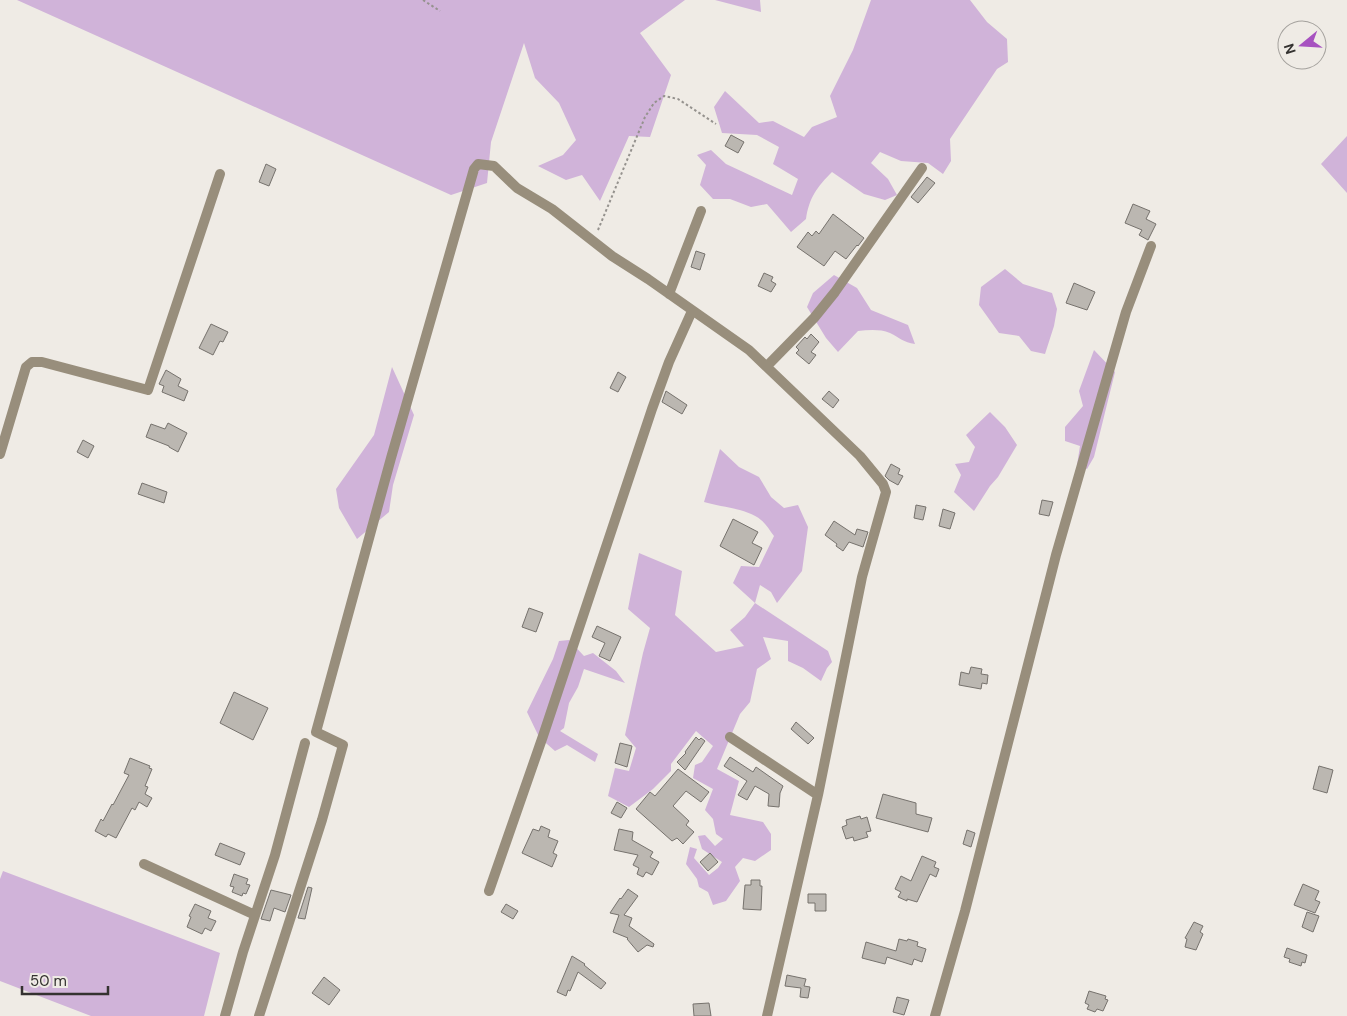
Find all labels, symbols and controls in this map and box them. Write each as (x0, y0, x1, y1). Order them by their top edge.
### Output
north arrow (1277, 20, 1327, 70)
text: N (1279, 41, 1300, 57)
scale bar (22, 964, 109, 996)
text: 50 m (30, 971, 67, 991)

